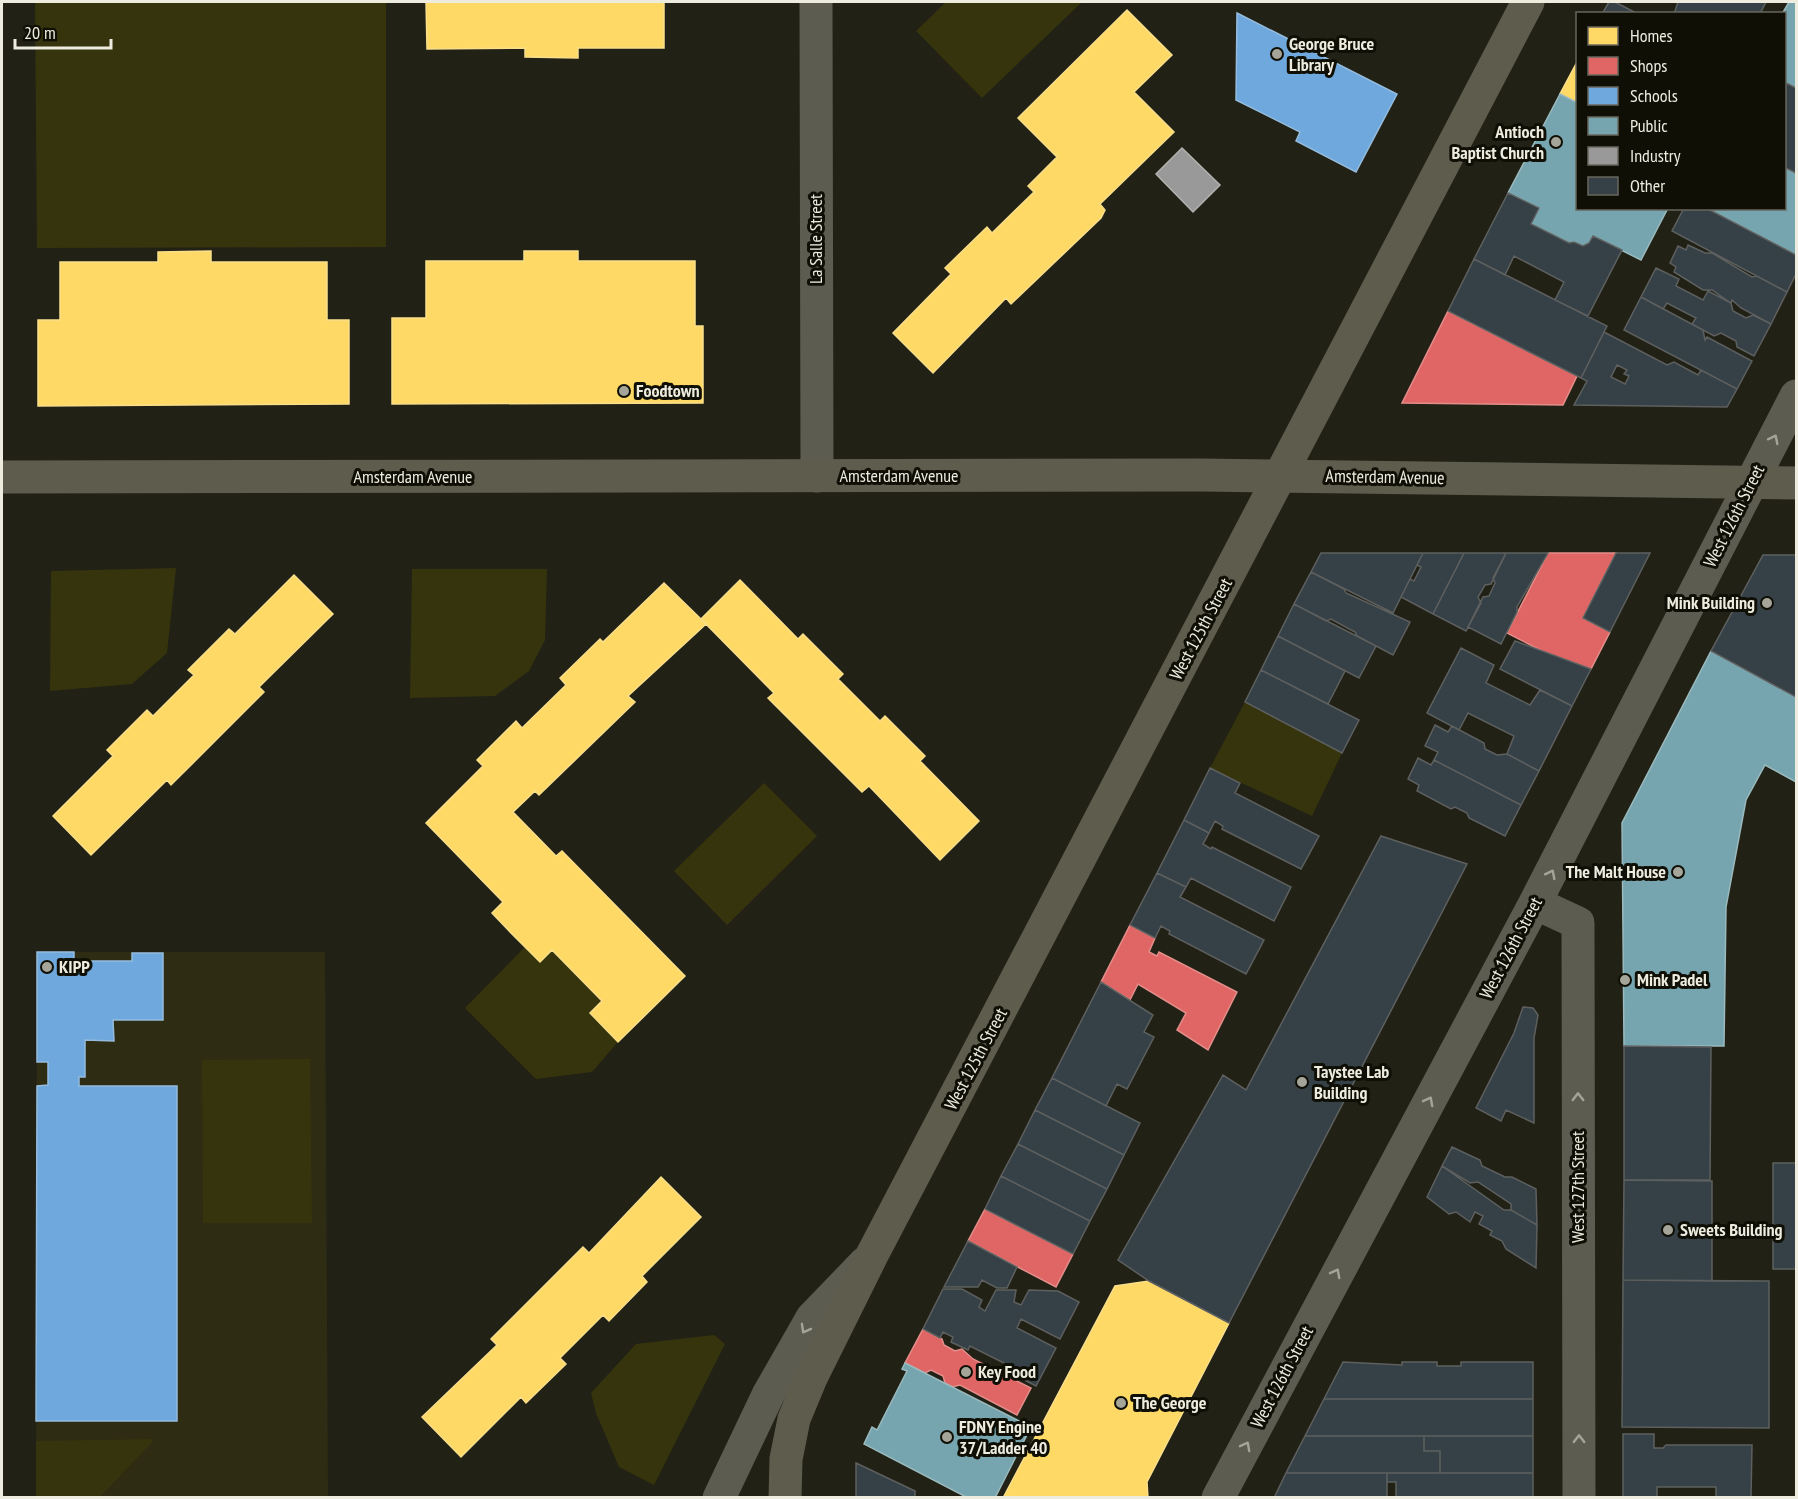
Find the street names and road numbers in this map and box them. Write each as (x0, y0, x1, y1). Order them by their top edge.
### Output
street label: La Salle Street (804, 194, 827, 284)
street label: West 126th Street (1698, 461, 1769, 571)
street label: Amsterdam Avenue (839, 464, 959, 487)
street label: Amsterdam Avenue (1325, 464, 1445, 489)
street label: Amsterdam Avenue (353, 465, 473, 488)
street label: West 125th Street (1164, 574, 1237, 684)
street label: West 126th Street (1474, 893, 1547, 1003)
street label: West 125th Street (939, 1004, 1012, 1114)
street label: West 127th Street (1566, 1131, 1589, 1243)
street label: West 126th Street (1245, 1322, 1318, 1432)

